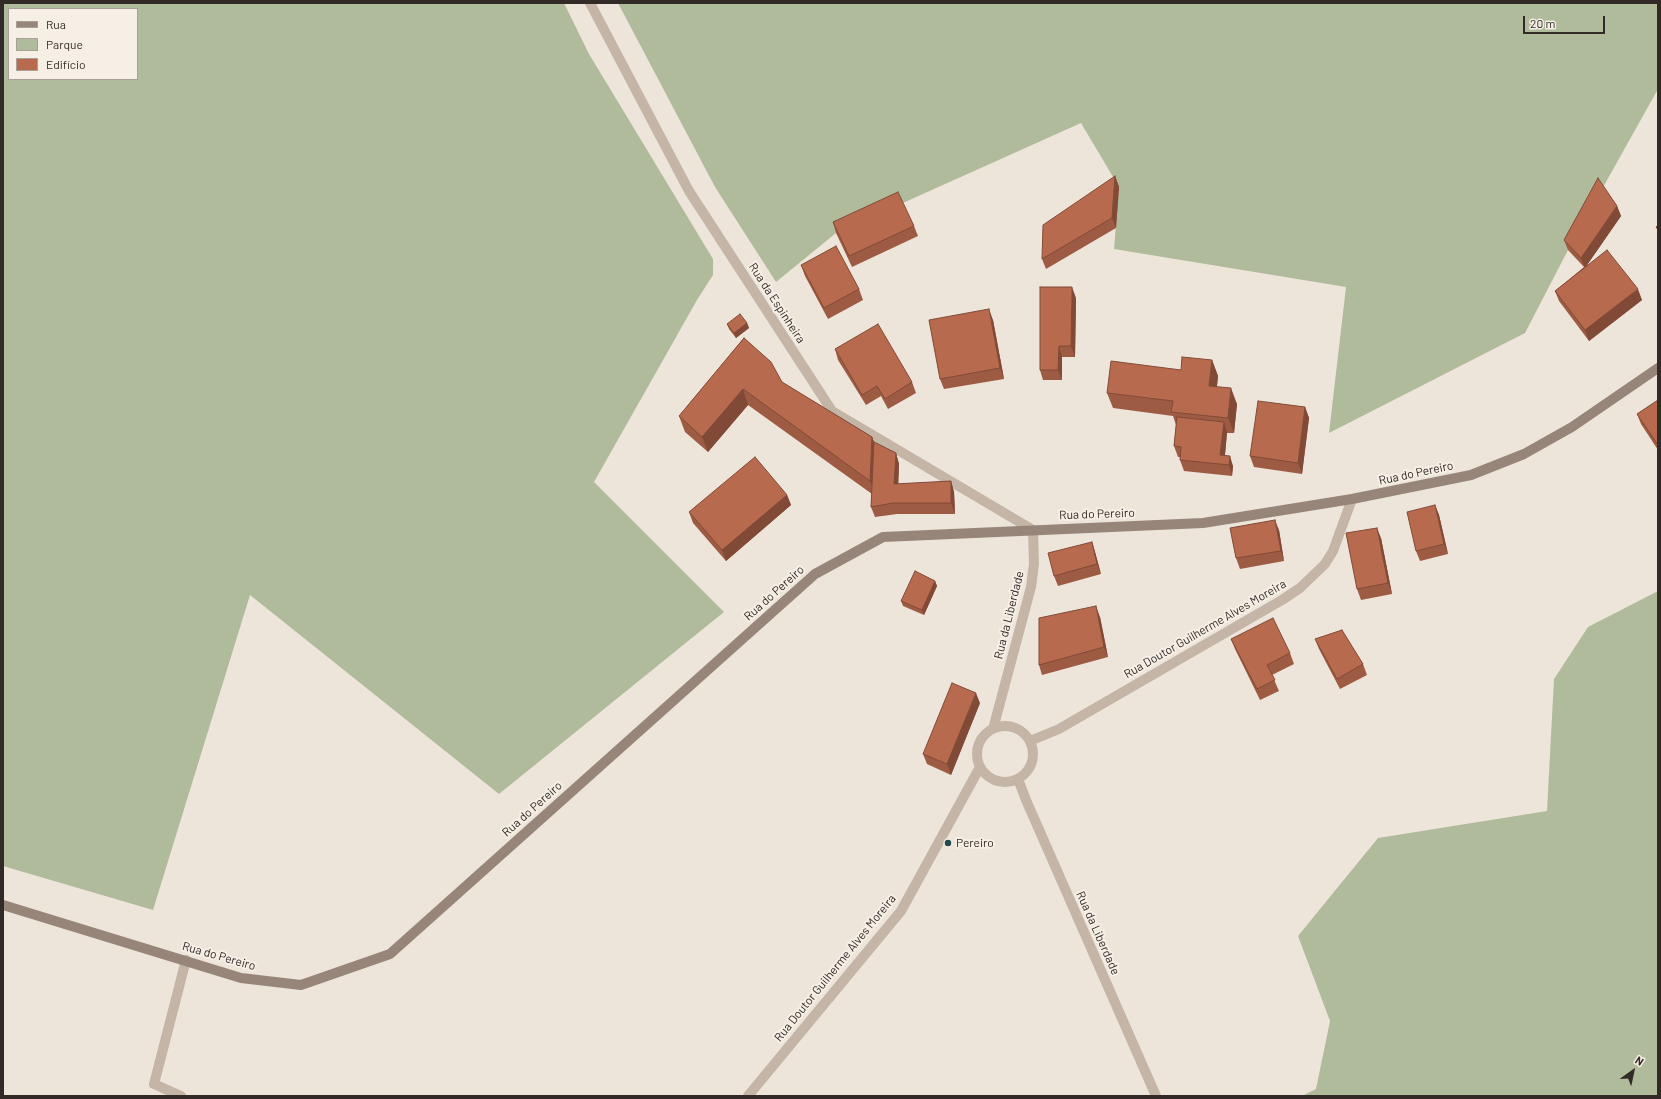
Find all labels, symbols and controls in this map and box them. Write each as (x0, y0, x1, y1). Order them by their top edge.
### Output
legend (8, 8, 138, 80)
scale bar (1525, 8, 1607, 34)
text: 20 m (1530, 16, 1556, 30)
text: Rua (46, 17, 66, 31)
text: Parque (46, 37, 83, 51)
text: Edifício (46, 57, 86, 71)
street label: Rua da Espinheira (746, 260, 808, 346)
street label: Rua do Pereiro (1377, 458, 1455, 488)
street label: Rua do Pereiro (1059, 505, 1135, 523)
street label: Rua do Pereiro (741, 562, 807, 624)
street label: Rua da Liberdade (991, 570, 1027, 660)
street label: Rua Doutor Guilherme Alves Moreira (1121, 577, 1289, 681)
street label: Rua do Pereiro (499, 778, 565, 840)
place label: Pereiro (956, 836, 994, 850)
marker: Pereiro (943, 838, 953, 848)
street label: Rua da Liberdade (1073, 889, 1123, 977)
street label: Rua Doutor Guilherme Alves Moreira (771, 892, 899, 1044)
street label: Rua do Pereiro (181, 939, 257, 973)
north arrow (1613, 1051, 1653, 1091)
text: N (1633, 1053, 1646, 1068)

